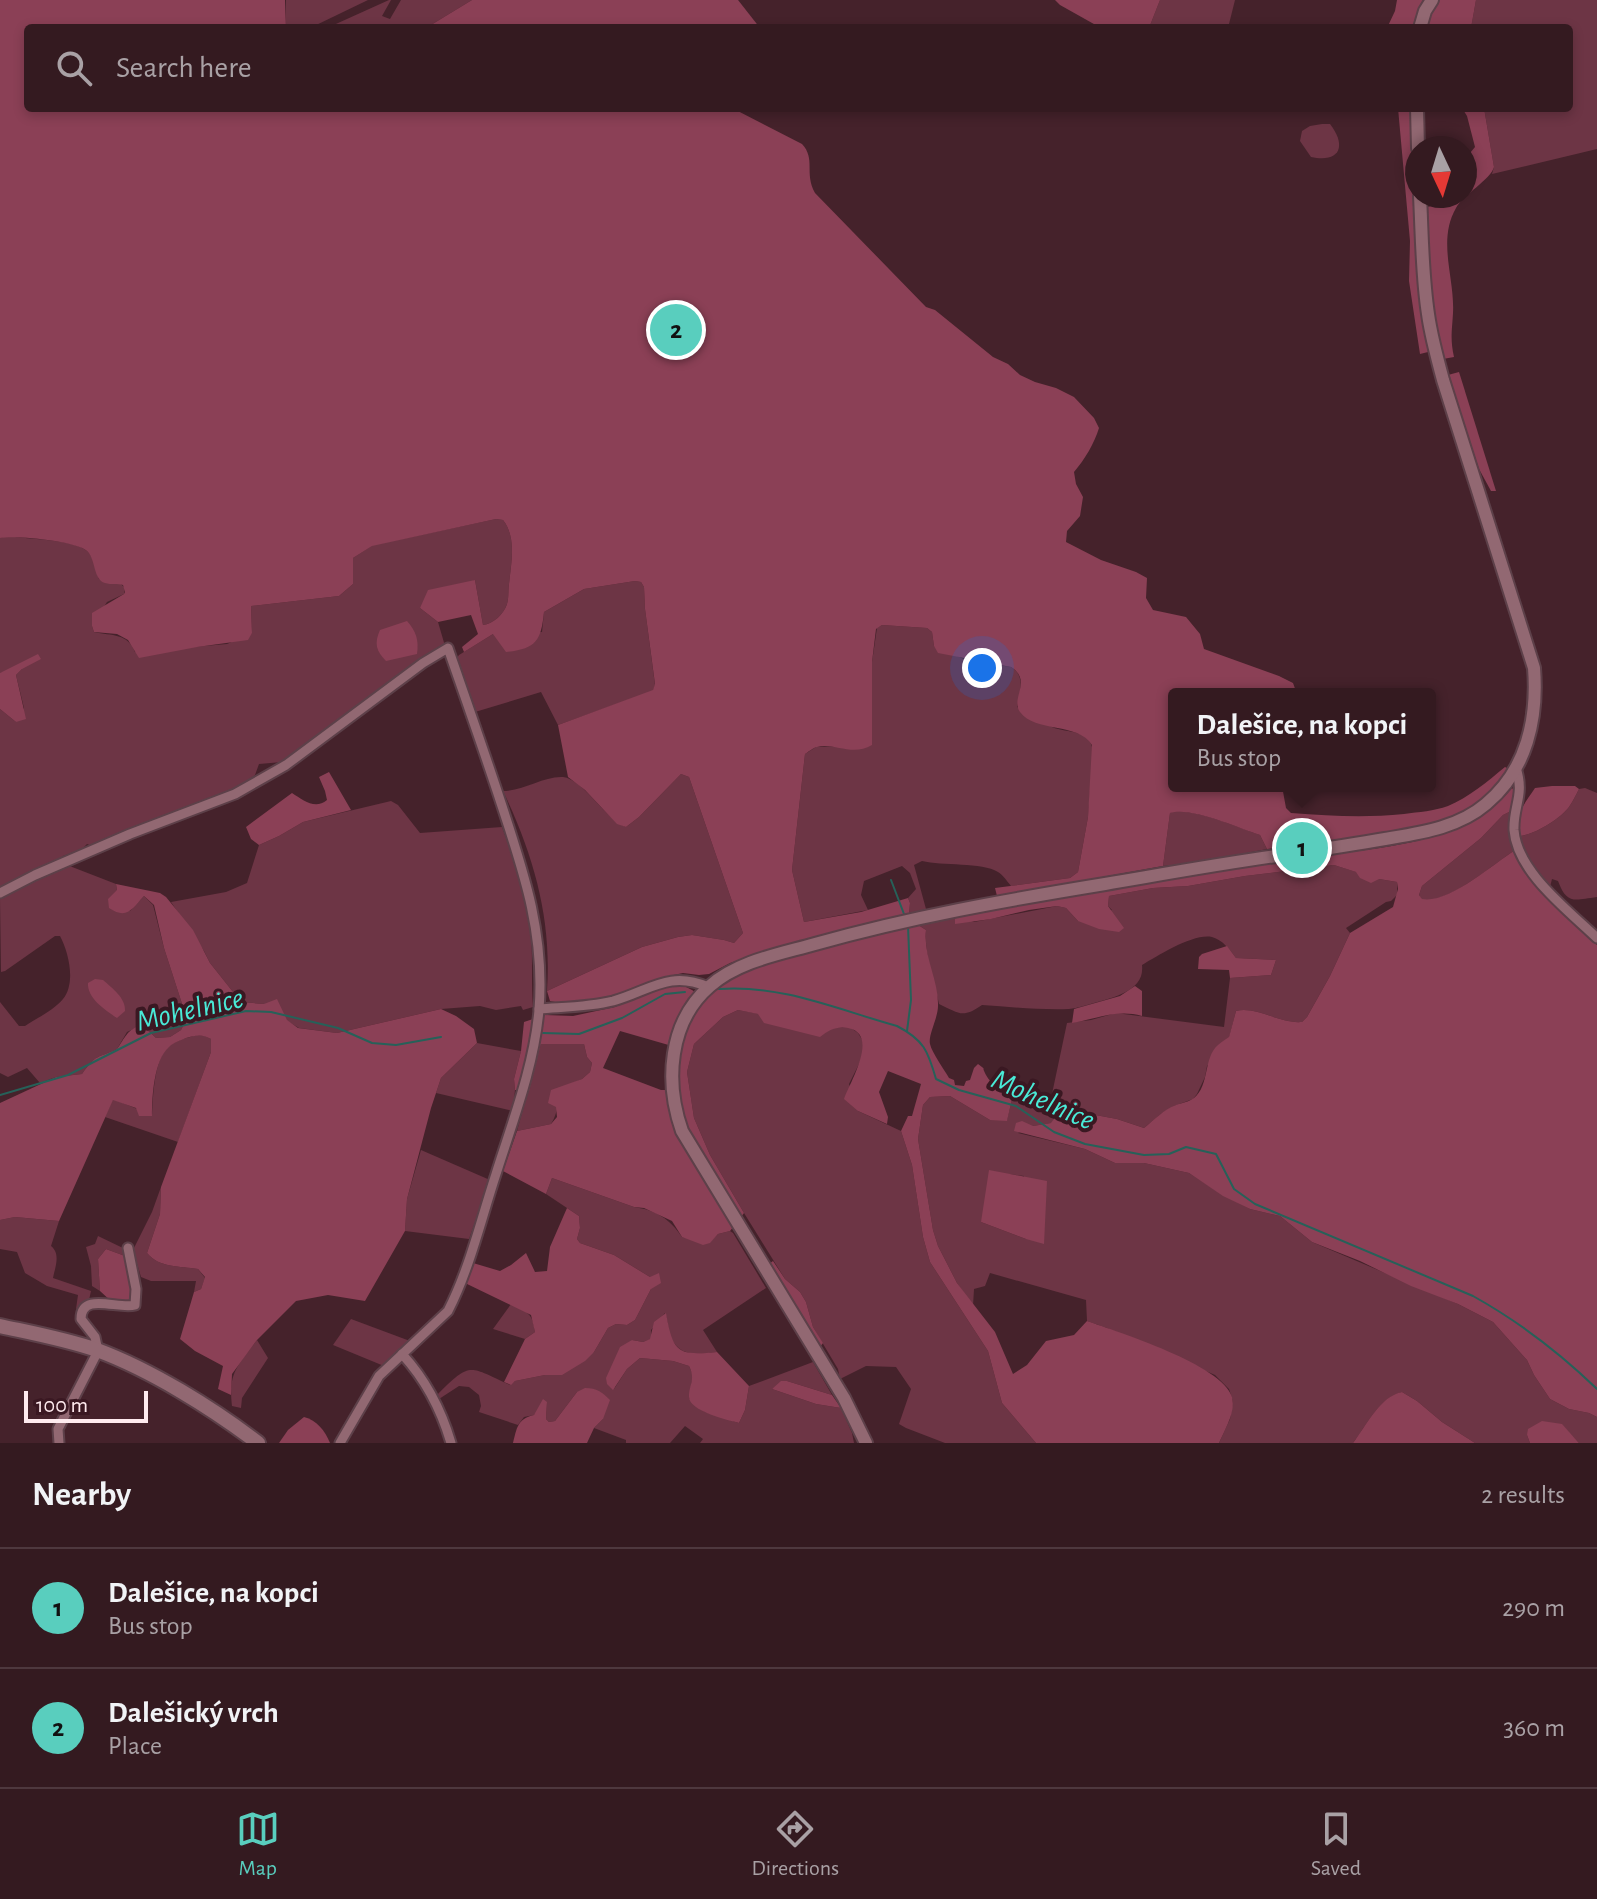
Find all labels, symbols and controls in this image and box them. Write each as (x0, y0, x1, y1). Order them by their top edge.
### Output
search box (24, 24, 1573, 112)
icon: search (52, 46, 96, 90)
text: Search here (116, 53, 252, 83)
north arrow (1405, 136, 1477, 208)
pin: 2 (650, 300, 702, 360)
your location (962, 648, 1002, 688)
popup (1168, 688, 1436, 792)
text: Dalešice, na kopci (1197, 710, 1407, 740)
text: Bus stop (1197, 745, 1281, 771)
pin: 1 (1276, 818, 1328, 878)
water label: Mohelnice (133, 983, 247, 1037)
water label: Mohelnice (987, 1064, 1099, 1136)
scale bar (24, 1387, 148, 1423)
text: 100 m (36, 1394, 88, 1416)
text: Nearby (32, 1478, 131, 1512)
text: 2 results (1481, 1482, 1565, 1508)
text: Dalešice, na kopci (108, 1578, 319, 1608)
text: 1 (53, 1595, 63, 1621)
text: 290 m (1502, 1595, 1565, 1621)
text: Bus stop (108, 1613, 193, 1639)
text: Dalešický vrch (108, 1698, 279, 1728)
text: 2 (52, 1715, 64, 1741)
text: 360 m (1503, 1715, 1565, 1741)
text: Place (108, 1733, 162, 1759)
tab: Map (236, 1807, 280, 1881)
tab: Directions (751, 1807, 839, 1881)
tab: Saved (1311, 1807, 1361, 1881)

